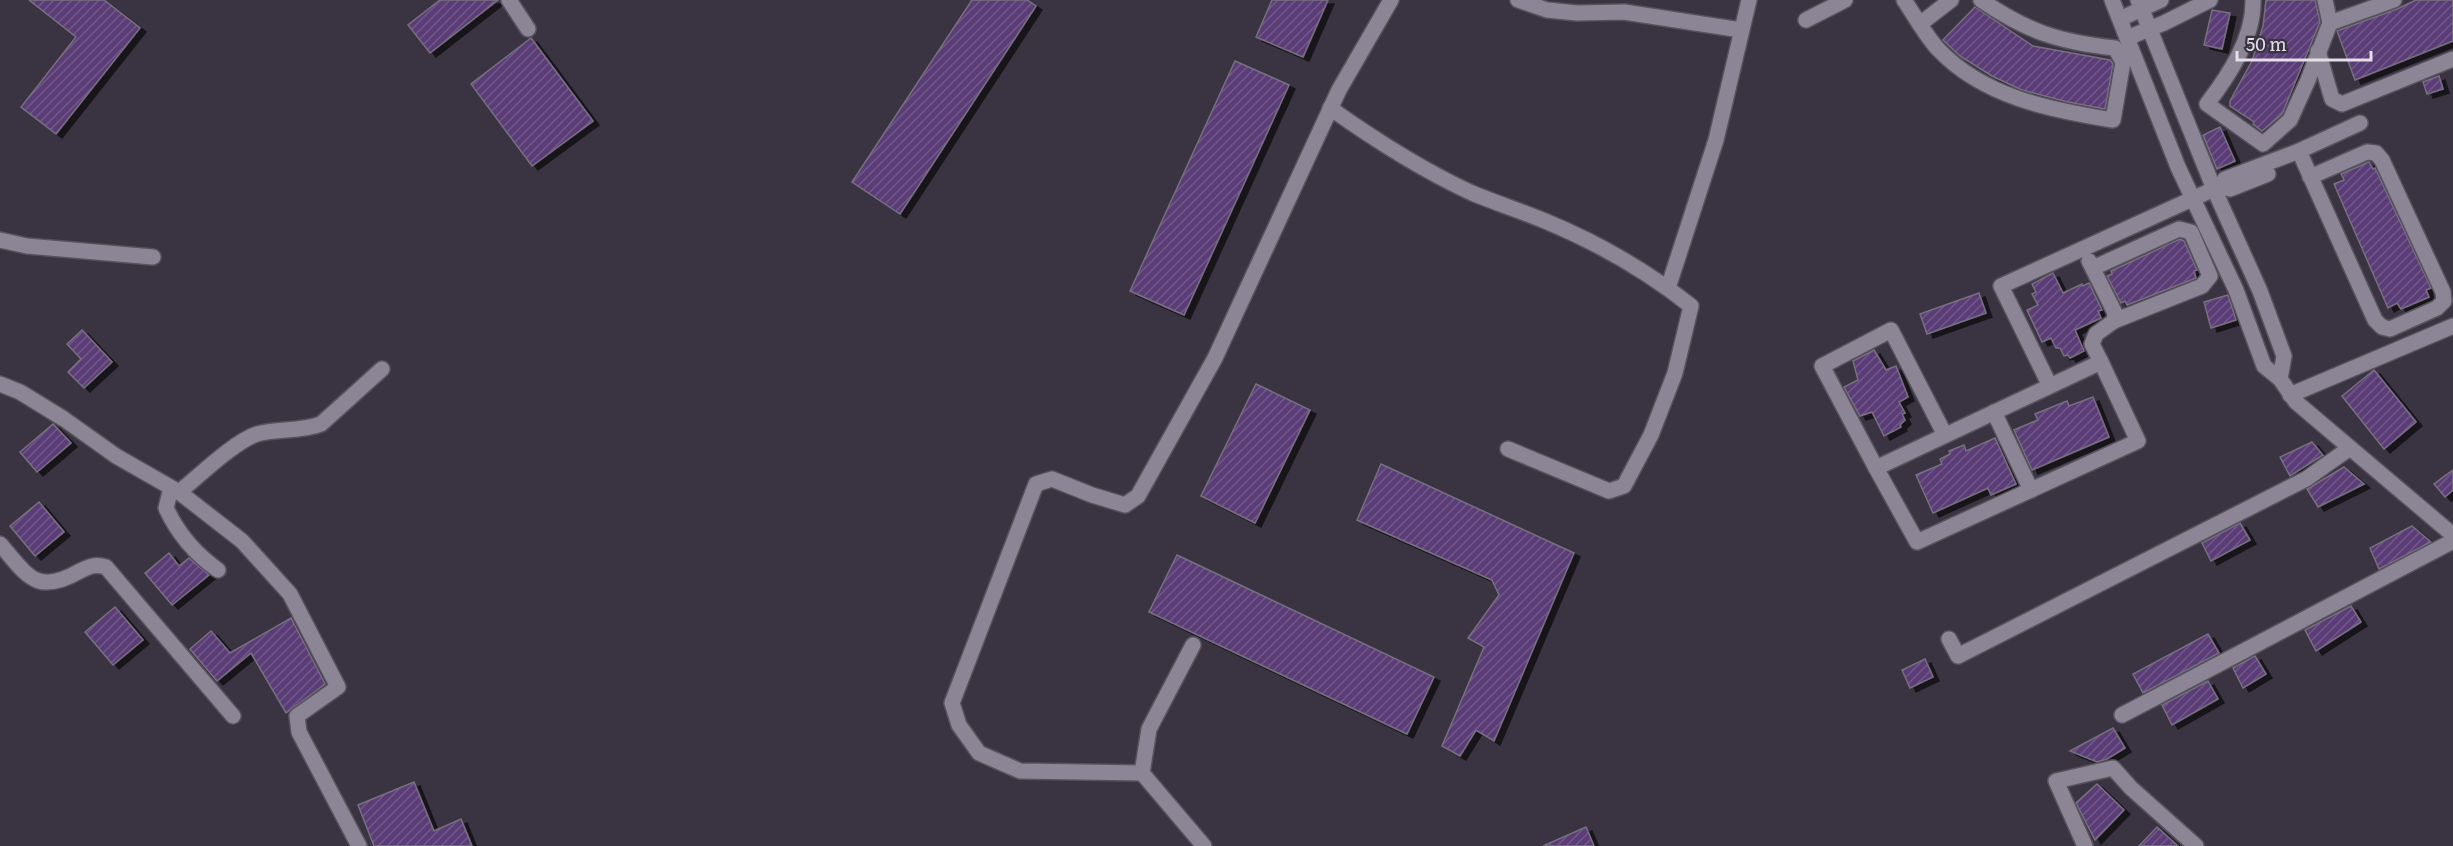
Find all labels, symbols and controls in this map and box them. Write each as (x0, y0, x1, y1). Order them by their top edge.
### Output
scale bar (2237, 24, 2370, 62)
text: 50 m (2246, 30, 2287, 57)

